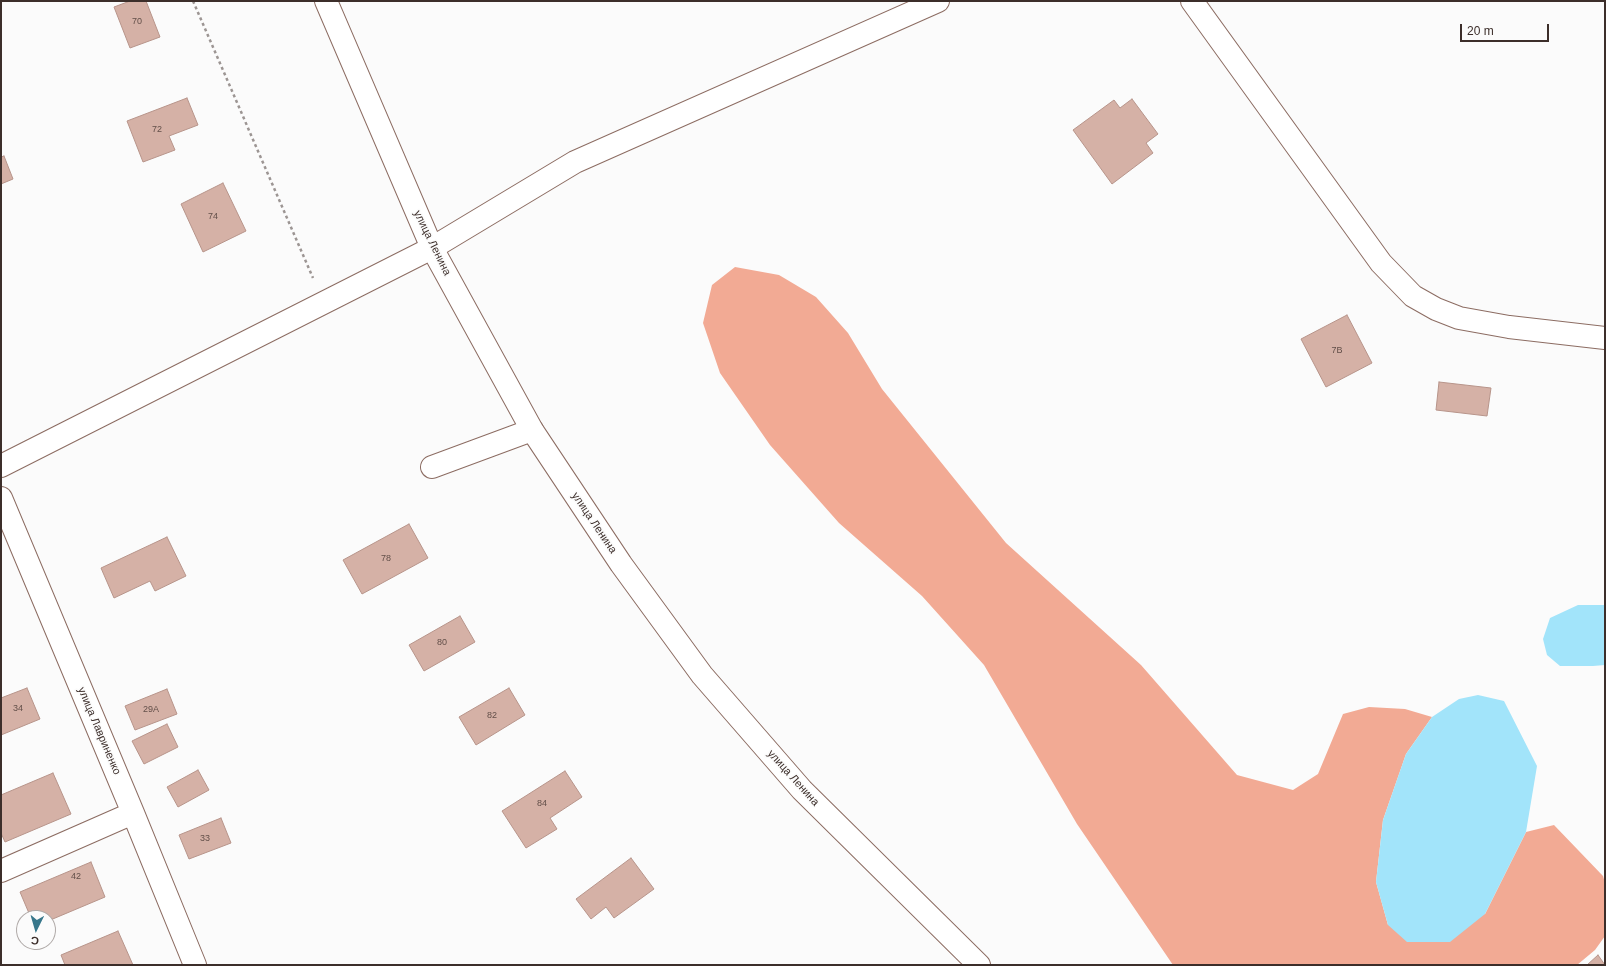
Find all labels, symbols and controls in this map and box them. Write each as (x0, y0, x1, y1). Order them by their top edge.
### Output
scale bar (1462, 16, 1551, 42)
house number: 70 (132, 17, 142, 27)
text: 20 m (1467, 24, 1494, 38)
house number: 72 (152, 125, 162, 135)
street label: улица Ленина (410, 208, 454, 278)
house number: 74 (208, 212, 218, 222)
house number: 7В (1331, 346, 1343, 356)
street label: улица Ленина (569, 490, 619, 556)
house number: 78 (381, 554, 391, 564)
house number: 80 (437, 638, 447, 648)
street label: улица Лавриненко (75, 685, 123, 777)
house number: 34 (13, 704, 23, 714)
house number: 29А (143, 705, 159, 715)
house number: 82 (487, 711, 497, 721)
street label: улица Ленина (764, 747, 822, 809)
house number: 84 (537, 799, 547, 809)
house number: 33 (200, 834, 210, 844)
house number: 42 (71, 872, 81, 882)
north arrow (16, 910, 56, 950)
text: С (31, 935, 40, 947)

